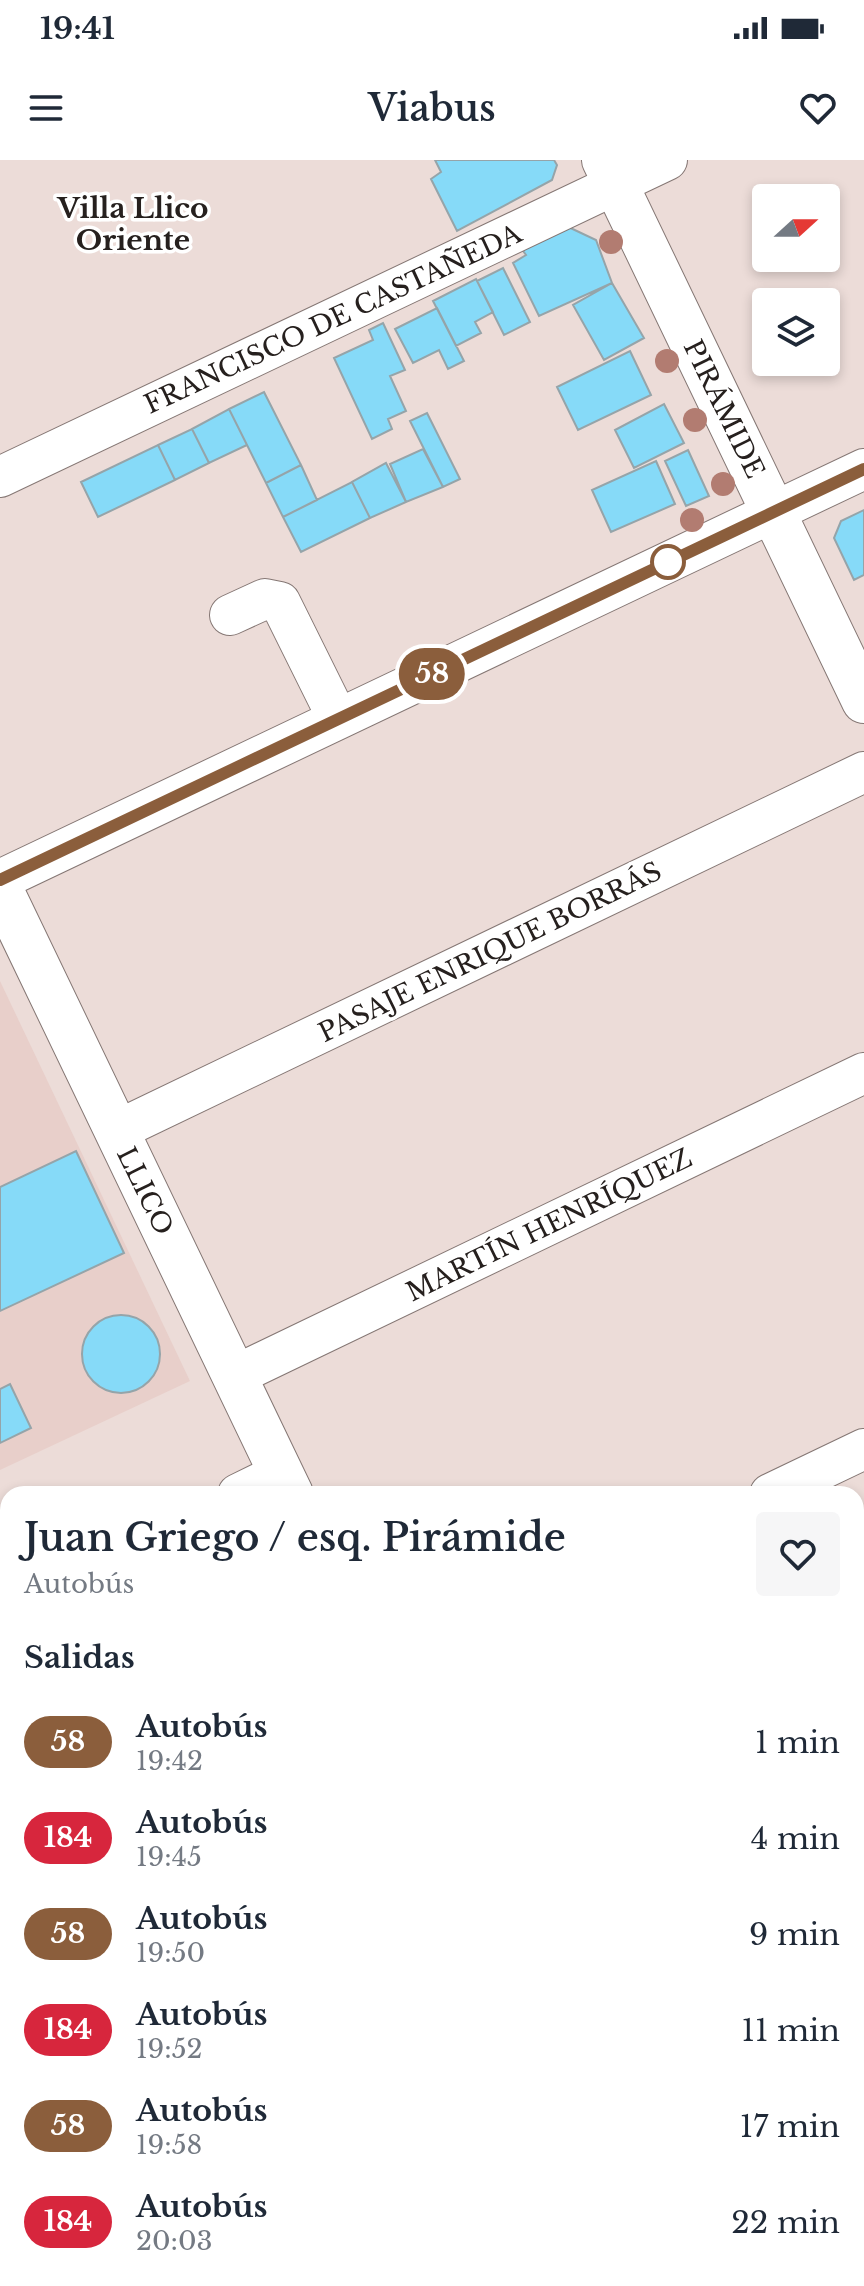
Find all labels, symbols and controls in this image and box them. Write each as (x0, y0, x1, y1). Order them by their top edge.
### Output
text: 19:41 (40, 10, 115, 47)
icon: menu (24, 86, 68, 130)
text: Viabus (368, 86, 496, 131)
icon: heart (796, 86, 840, 130)
north arrow (752, 184, 840, 272)
map controls (752, 184, 840, 376)
district label: Villa Llico Oriente (56, 191, 209, 258)
street label: FRANCISCO DE CASTAÑEDA (139, 217, 528, 421)
button: layers (752, 288, 840, 376)
street label: PIRÁMIDE (677, 335, 771, 483)
unlabelled marker (651, 545, 685, 579)
line badge: 58 (396, 648, 468, 700)
text: 58 (415, 656, 449, 691)
street label: PASAJE ENRIQUE BORRÁS (313, 855, 667, 1049)
street label: LLICO (110, 1142, 180, 1240)
street label: MARTÍN HENRÍQUEZ (401, 1142, 697, 1308)
button: heart (756, 1512, 840, 1596)
text: Juan Griego / esq. Pirámide (24, 1514, 566, 1561)
text: Autobús (24, 1568, 134, 1600)
text: Salidas (24, 1639, 135, 1676)
text: Autobús (136, 1708, 268, 1745)
text: 58 (51, 1724, 85, 1759)
text: 1 min (755, 1724, 840, 1761)
text: 19:42 (136, 1745, 203, 1777)
text: Autobús (136, 1804, 268, 1841)
text: 184 (44, 1820, 92, 1855)
text: 4 min (751, 1820, 840, 1857)
text: 19:45 (136, 1841, 202, 1873)
text: Autobús (136, 1900, 268, 1937)
text: 58 (51, 1916, 85, 1951)
text: 9 min (749, 1916, 840, 1953)
text: 19:50 (136, 1937, 205, 1969)
text: Autobús (136, 1996, 268, 2033)
text: 184 (44, 2012, 92, 2047)
text: 11 min (742, 2012, 840, 2049)
text: 19:52 (136, 2033, 203, 2065)
text: Autobús (136, 2092, 268, 2129)
text: 58 (51, 2108, 85, 2143)
text: 17 min (740, 2108, 840, 2145)
text: 19:58 (136, 2129, 202, 2161)
text: Autobús (136, 2188, 268, 2225)
text: 184 (44, 2204, 92, 2239)
text: 22 min (731, 2204, 840, 2241)
text: 20:03 (136, 2225, 213, 2257)

